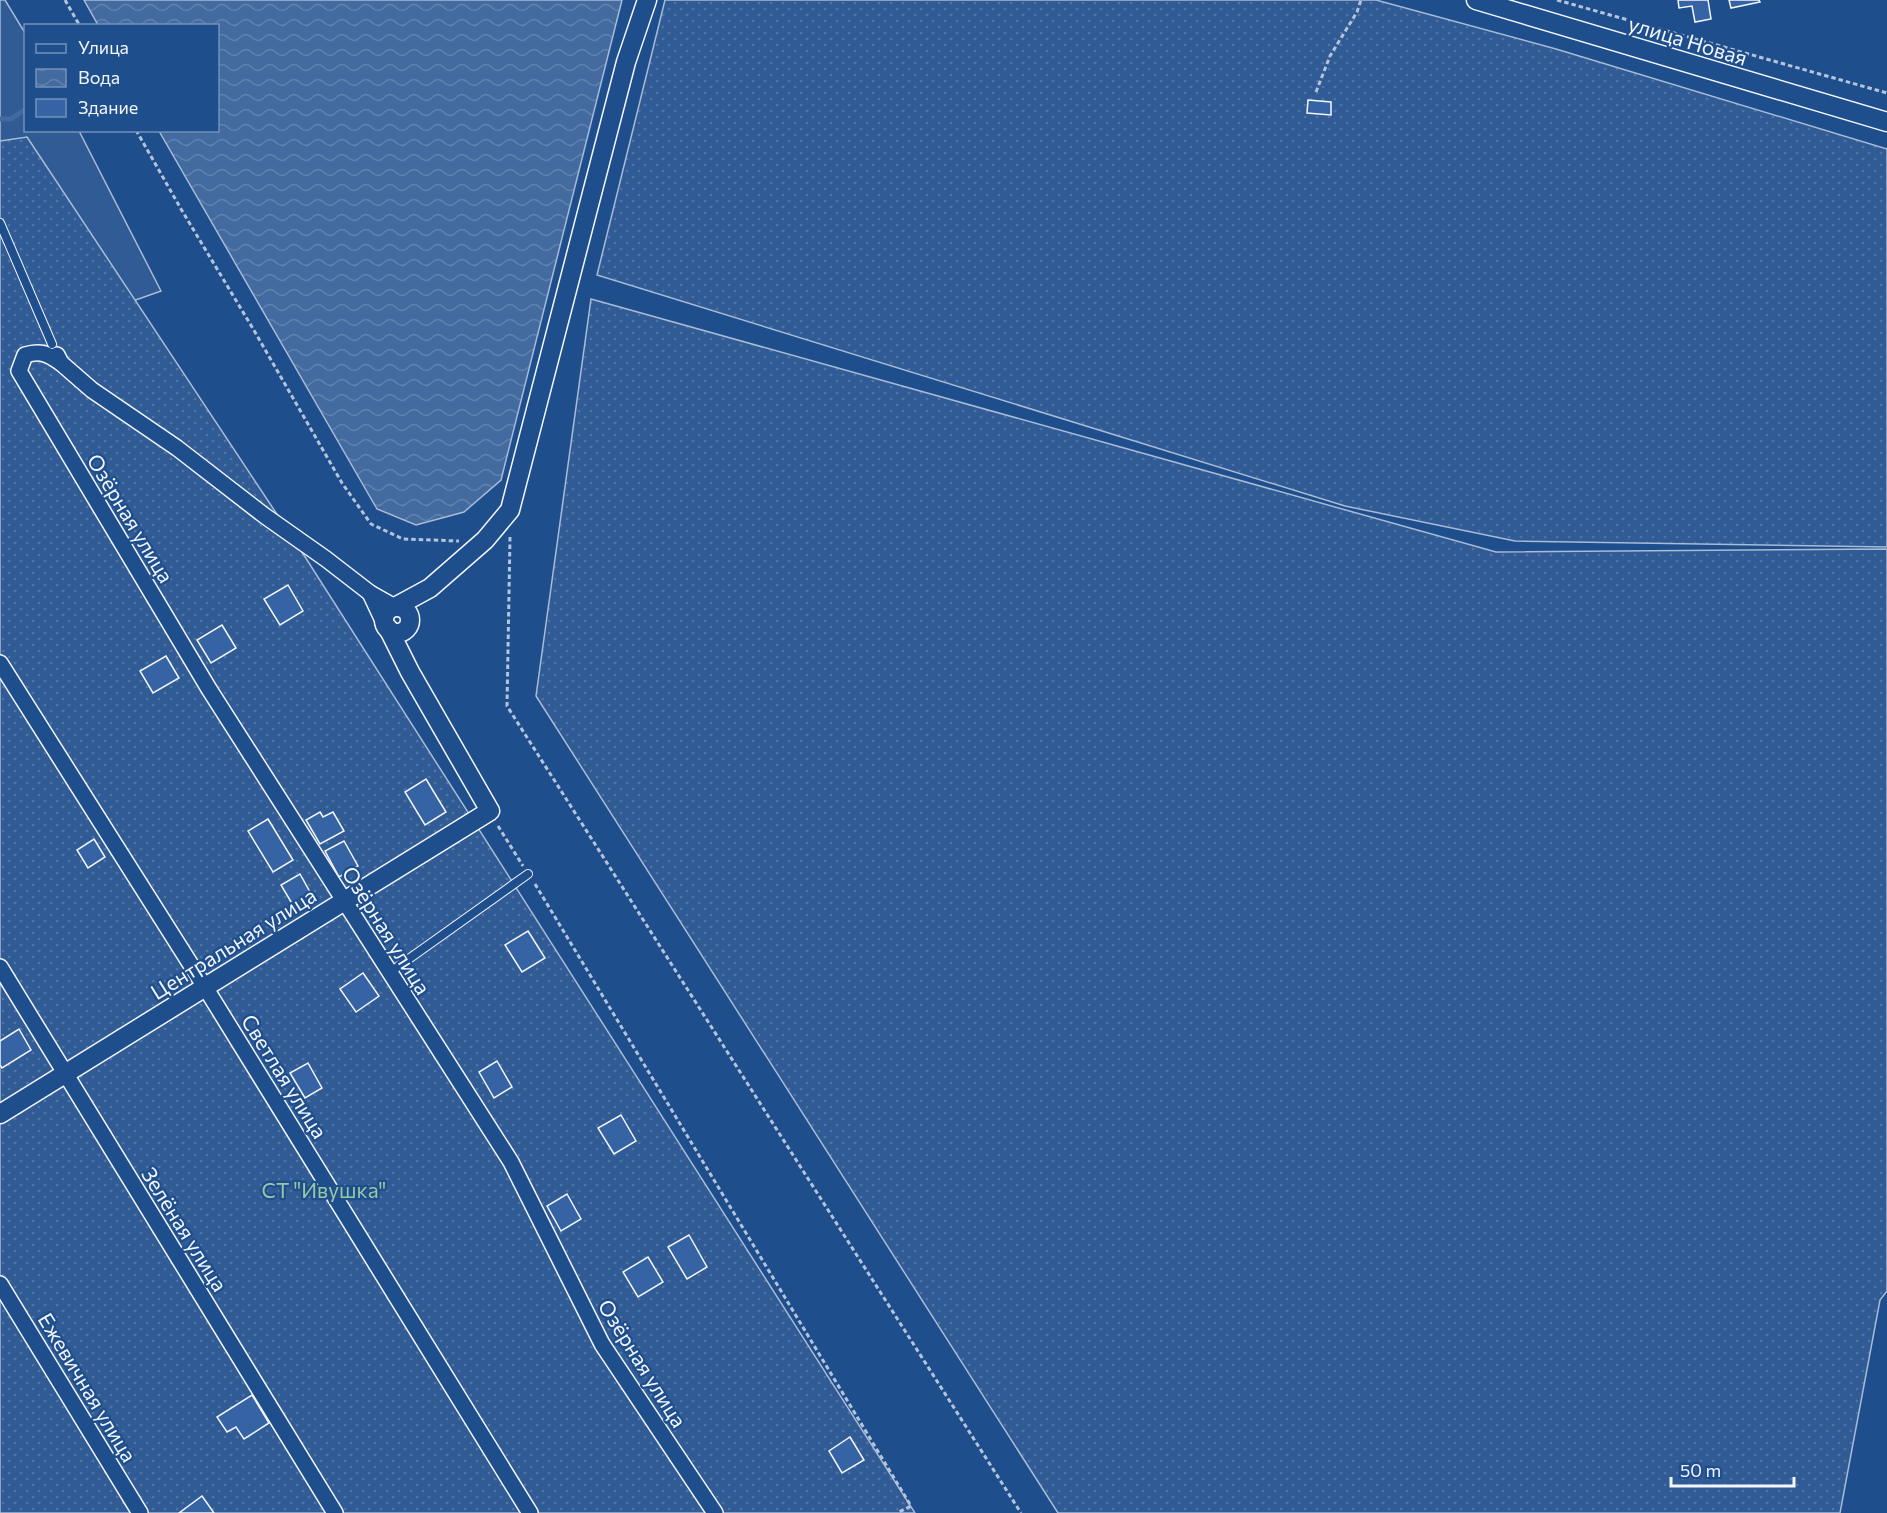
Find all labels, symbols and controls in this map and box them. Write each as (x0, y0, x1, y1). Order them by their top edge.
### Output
street label: улица Новая (1626, 10, 1750, 70)
legend (24, 24, 219, 132)
text: Улица (78, 36, 129, 58)
text: Вода (78, 66, 120, 88)
text: Здание (78, 96, 138, 118)
street label: Озёрная улица (83, 449, 179, 587)
street label: Озёрная улица (338, 861, 436, 999)
street label: Центральная улица (146, 882, 320, 1004)
street label: Светлая улица (237, 1009, 333, 1143)
street label: Зелёная улица (137, 1162, 233, 1296)
park label: СТ "Ивушка" (262, 1177, 386, 1202)
street label: Озёрная улица (594, 1294, 692, 1432)
street label: Ежевичная улица (34, 1308, 142, 1466)
scale bar (1671, 1450, 1794, 1488)
text: 50 m (1680, 1459, 1721, 1481)

